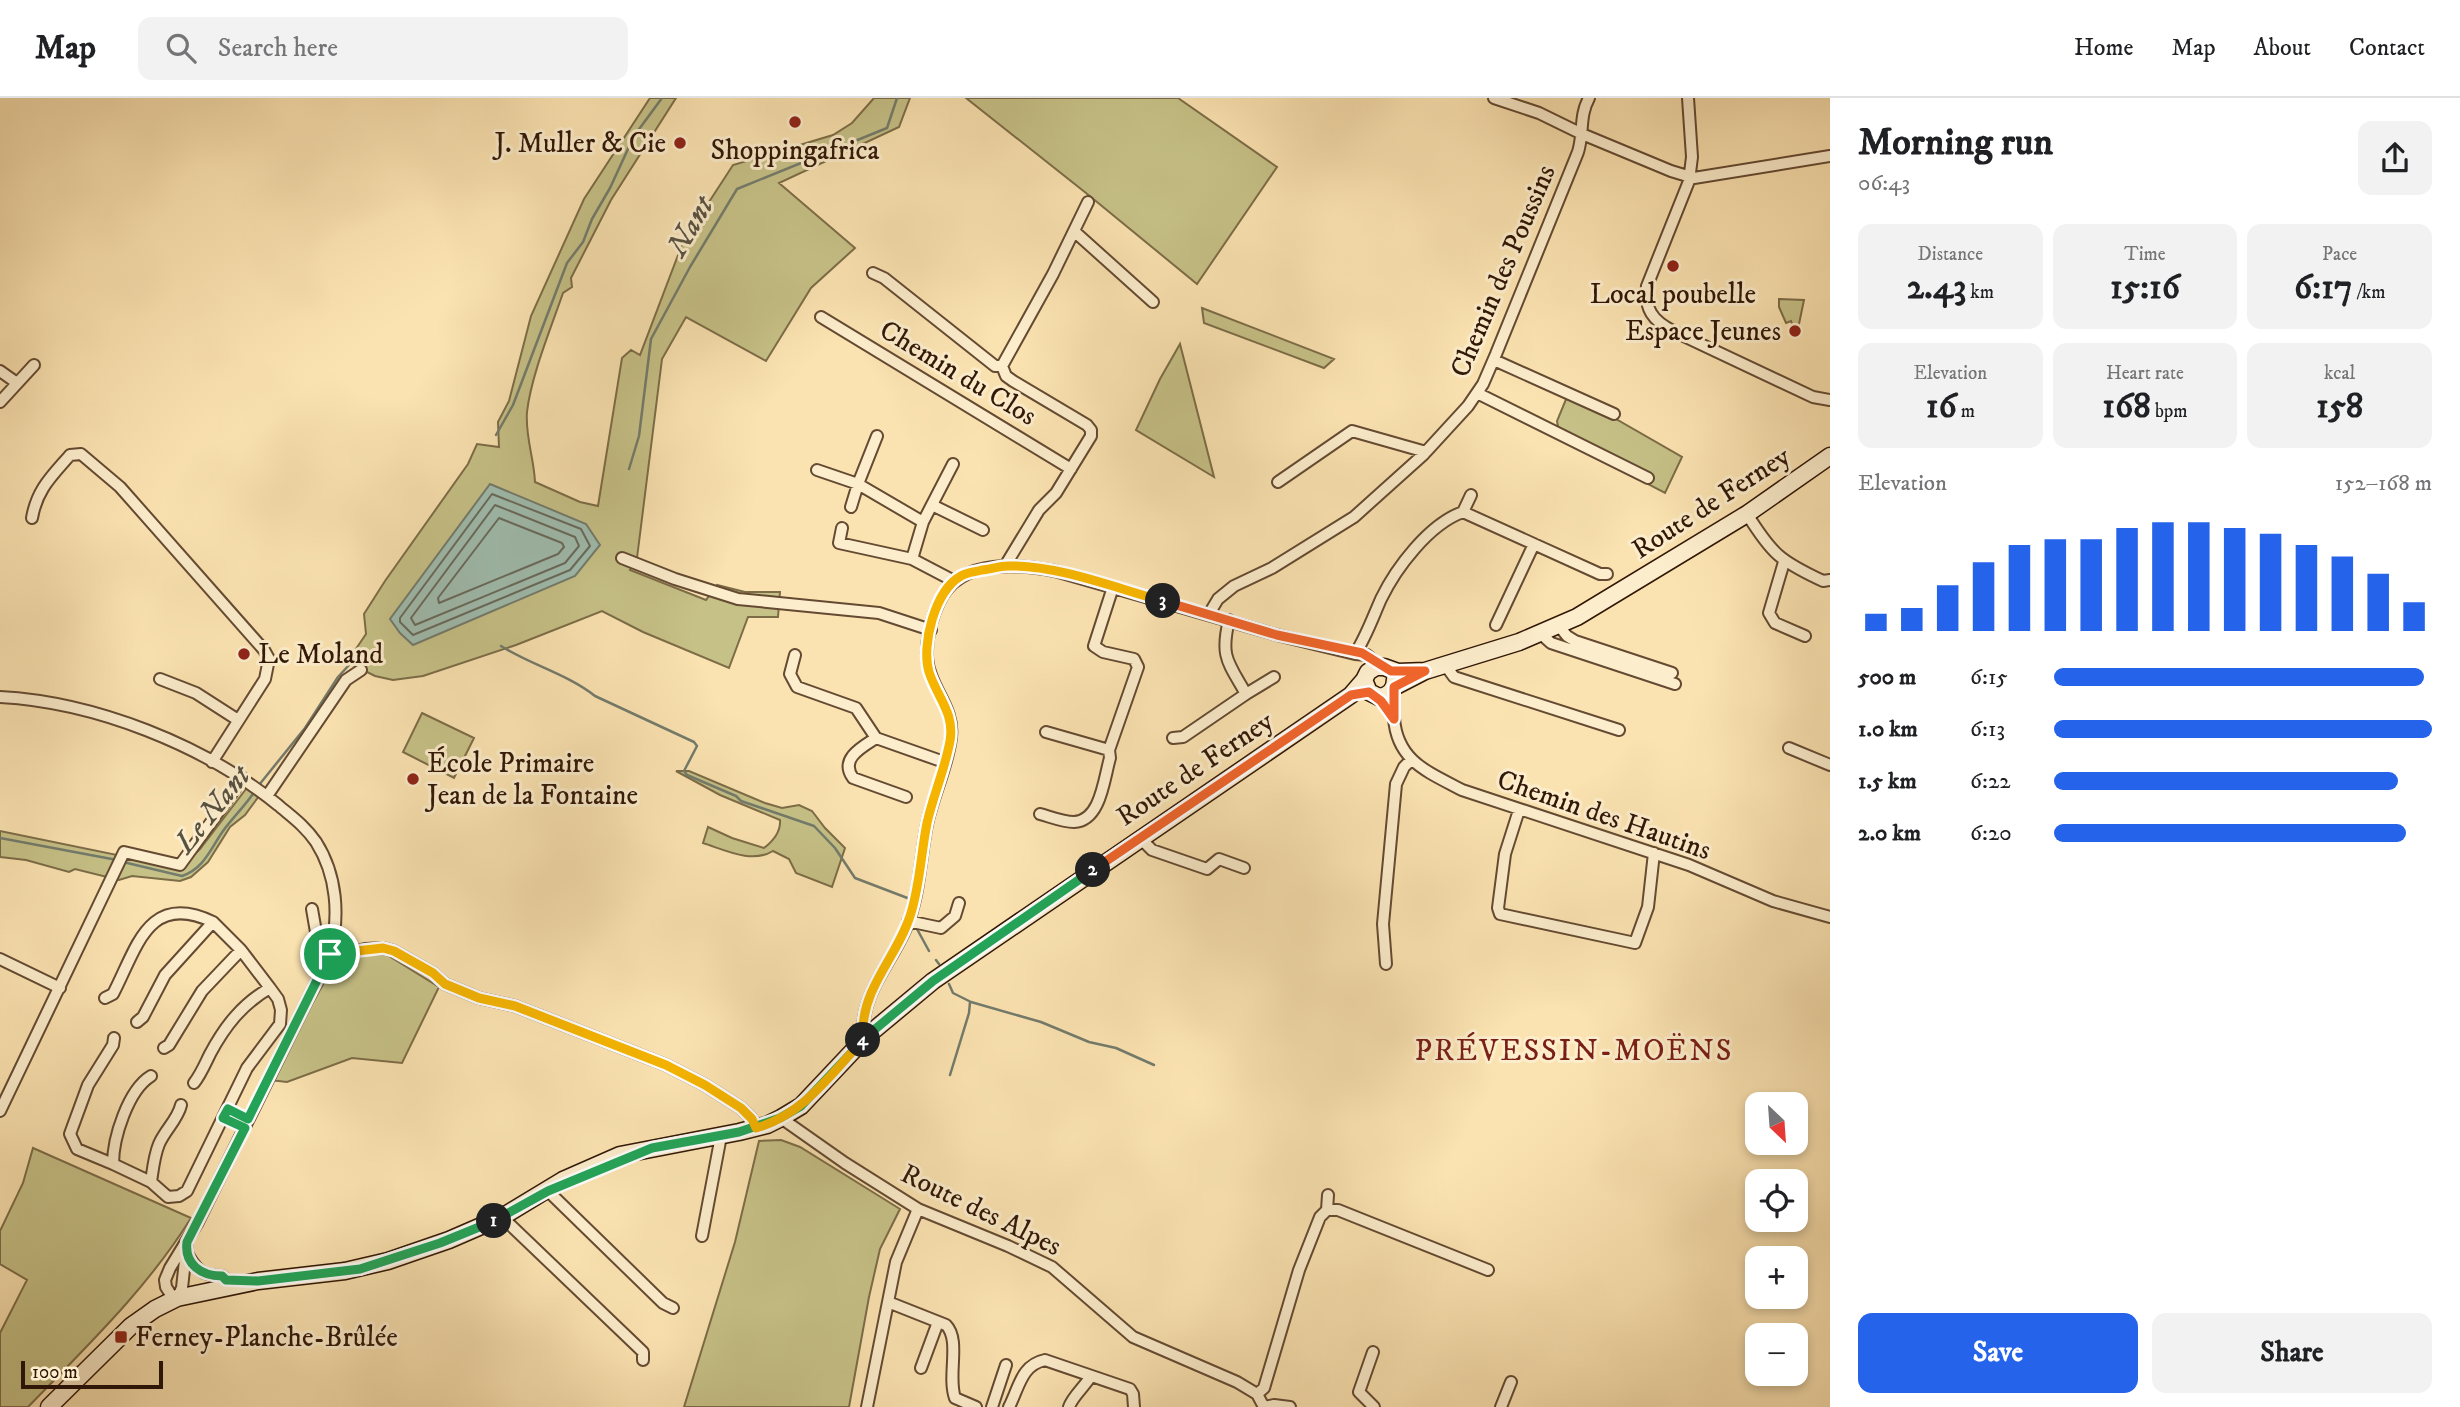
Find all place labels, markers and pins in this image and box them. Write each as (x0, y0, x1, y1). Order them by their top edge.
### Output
marker: Shoppingafrica (787, 114, 803, 130)
place label: J. Muller & Cie (491, 126, 666, 161)
place label: Shoppingafrica (711, 133, 880, 168)
marker: J. Muller & Cie (672, 135, 688, 151)
marker: Local poubelle (1665, 258, 1681, 274)
place label: Local poubelle (1590, 277, 1756, 312)
place label: Espace Jeunes (1625, 314, 1781, 349)
marker: Espace Jeunes (1787, 323, 1803, 339)
pin: 3 (1146, 584, 1180, 618)
place label: Le Moland (258, 637, 383, 672)
marker: Le Moland (236, 646, 252, 662)
place label: École Primaire Jean de la Fontaine (424, 746, 638, 813)
marker: École Primaire Jean de la Fontaine (405, 771, 421, 787)
pin: 2 (1076, 852, 1110, 888)
pin (300, 924, 360, 984)
pin: 4 (846, 1023, 880, 1058)
pin: 1 (476, 1204, 512, 1238)
place label: Ferney-Planche-Brûlée (135, 1320, 398, 1355)
marker: Ferney-Planche-Brûlée (113, 1329, 129, 1345)

